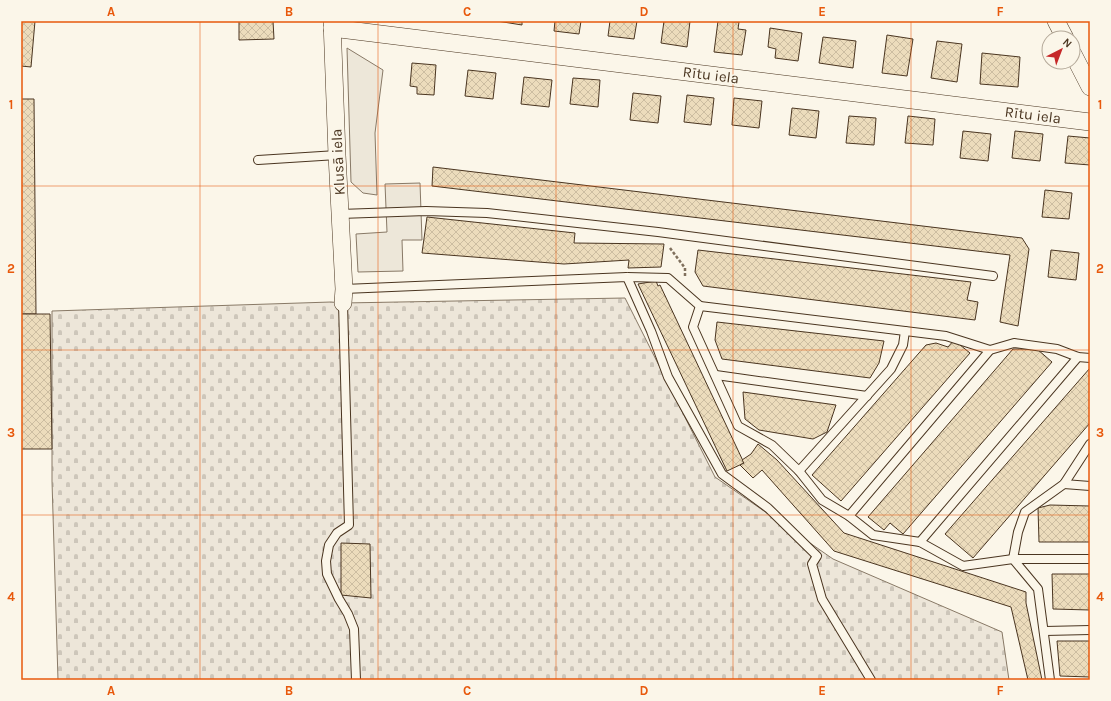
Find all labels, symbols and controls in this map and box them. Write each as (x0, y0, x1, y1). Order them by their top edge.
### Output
text: A (107, 4, 115, 19)
text: B (285, 4, 293, 19)
text: C (463, 4, 471, 19)
text: D (640, 4, 649, 19)
text: E (818, 4, 826, 19)
text: F (996, 4, 1004, 19)
north arrow (1041, 30, 1081, 70)
text: N (1060, 35, 1075, 50)
street label: Rītu iela (682, 63, 740, 87)
text: 1 (9, 97, 13, 112)
text: 1 (1098, 97, 1102, 112)
street label: Rītu iela (1004, 103, 1062, 127)
street label: Klusā iela (327, 128, 349, 196)
text: 2 (7, 261, 15, 276)
text: 2 (1096, 261, 1104, 276)
text: 3 (7, 425, 15, 440)
text: 3 (1096, 425, 1104, 440)
text: 4 (7, 589, 15, 604)
text: 4 (1096, 589, 1104, 604)
text: A (107, 683, 115, 698)
text: B (285, 683, 293, 698)
text: C (463, 683, 471, 698)
text: D (640, 683, 649, 698)
text: E (818, 683, 826, 698)
text: F (996, 683, 1004, 698)

